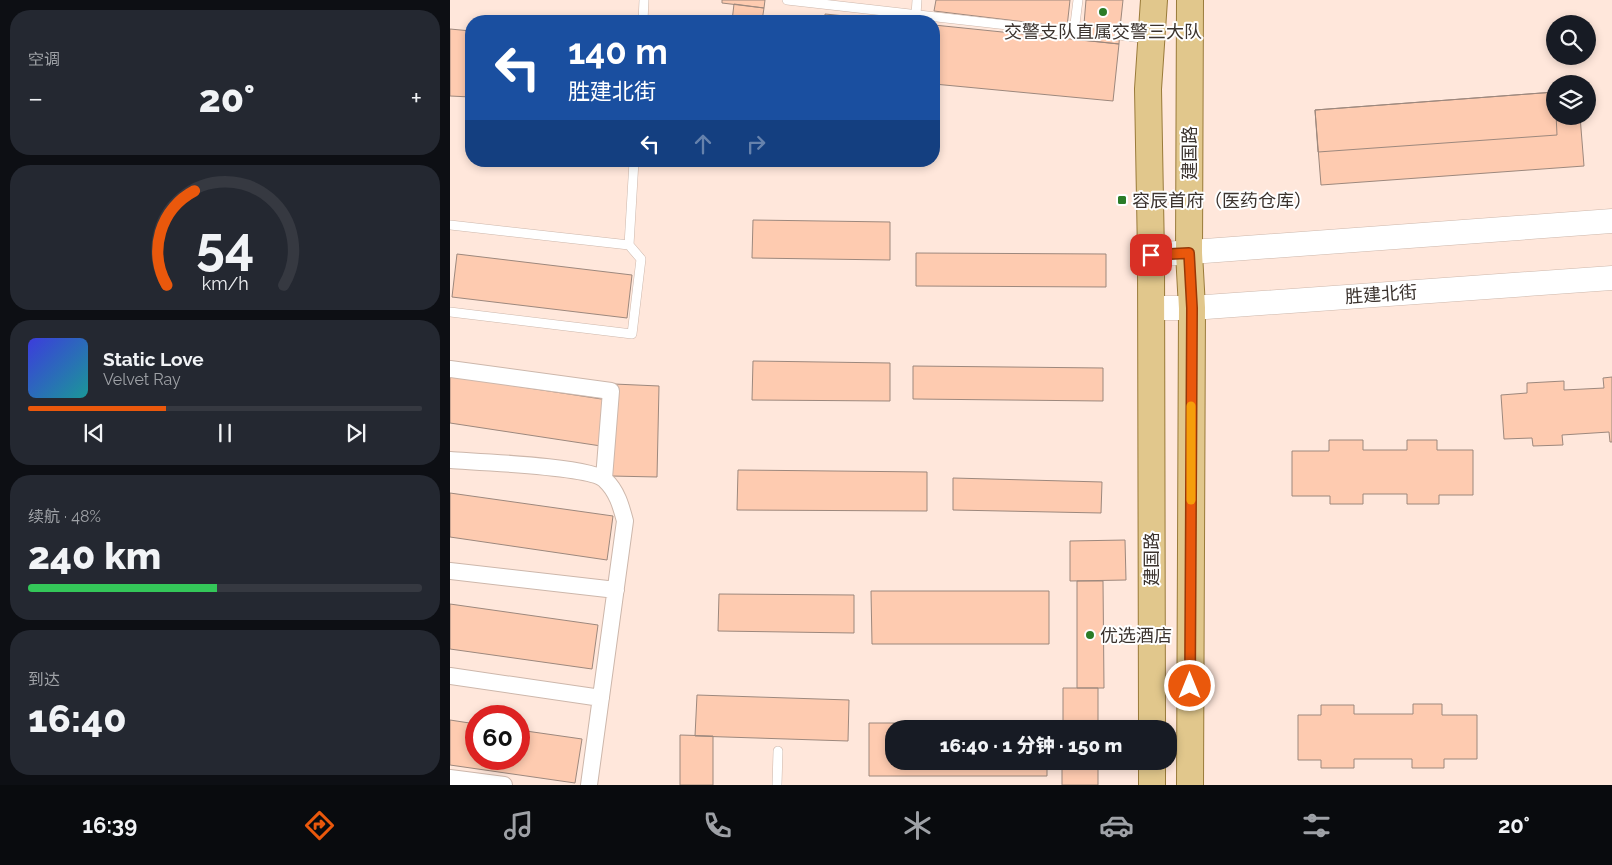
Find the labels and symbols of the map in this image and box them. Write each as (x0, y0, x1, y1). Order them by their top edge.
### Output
marker: 交警支队直属交警三大队 (1097, 6, 1109, 18)
place label: 交警支队直属交警三大队 (1004, 21, 1202, 42)
street label: 建国路 (1179, 126, 1200, 180)
place label: 容辰首府（医药仓库） (1132, 190, 1312, 211)
marker: 容辰首府（医药仓库） (1116, 194, 1128, 206)
pin (1130, 234, 1172, 276)
street label: 胜建北街 (1344, 281, 1418, 307)
street label: 建国路 (1141, 532, 1162, 586)
place label: 优选酒店 (1100, 625, 1172, 646)
marker: 优选酒店 (1084, 629, 1096, 641)
position arrow (1163, 659, 1215, 711)
speed limit sign: 60 (465, 705, 530, 770)

